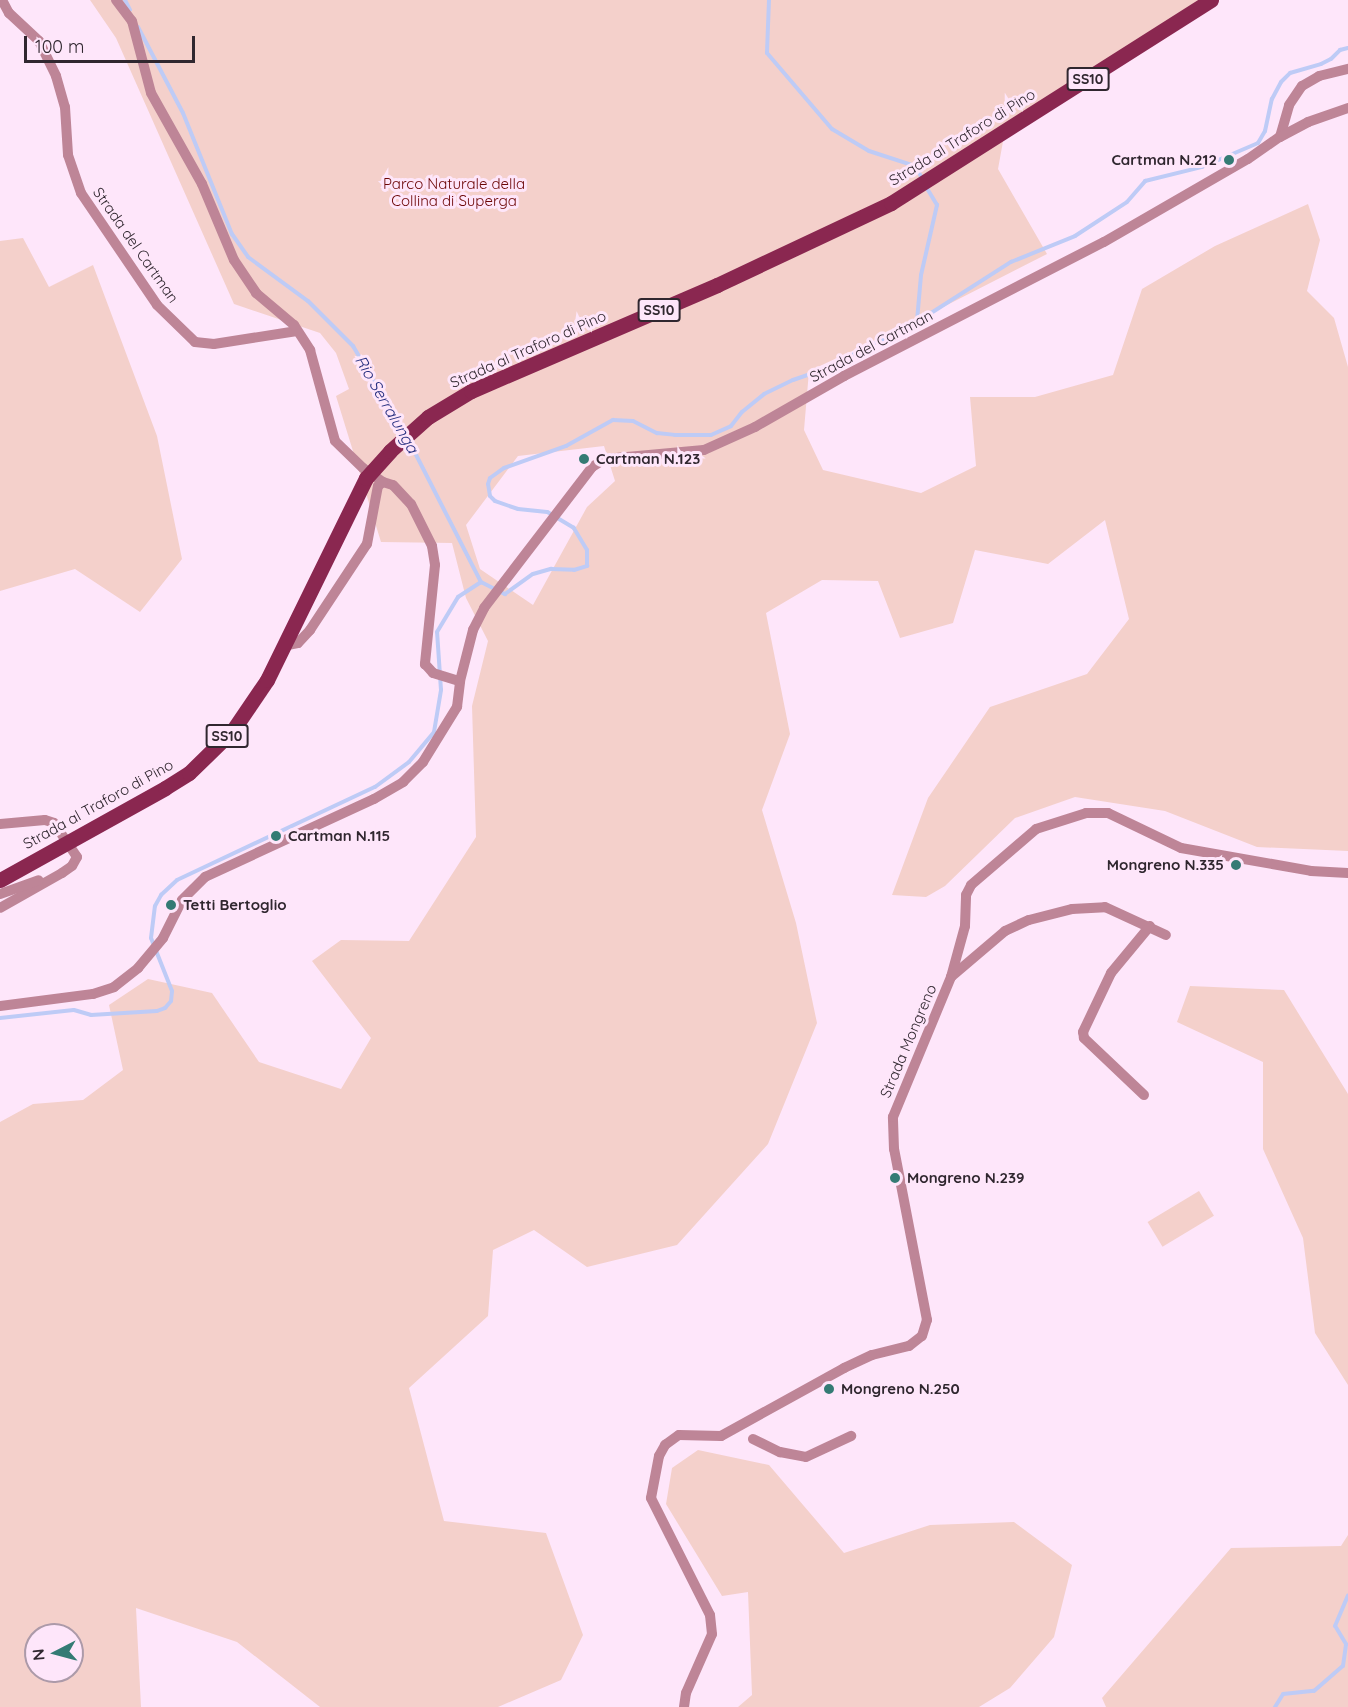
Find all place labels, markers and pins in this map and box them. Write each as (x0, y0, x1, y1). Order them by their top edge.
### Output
place label: Cartman N.212 (1111, 151, 1217, 169)
marker: Cartman N.212 (1222, 153, 1236, 167)
place label: Cartman N.123 (596, 450, 700, 468)
marker: Cartman N.123 (577, 452, 591, 466)
place label: Cartman N.115 (288, 827, 390, 845)
marker: Cartman N.115 (269, 829, 283, 843)
place label: Mongreno N.335 (1107, 856, 1224, 874)
marker: Mongreno N.335 (1229, 858, 1243, 872)
place label: Tetti Bertoglio (183, 896, 287, 914)
marker: Tetti Bertoglio (164, 898, 178, 912)
place label: Mongreno N.239 (907, 1169, 1025, 1187)
marker: Mongreno N.239 (888, 1171, 902, 1185)
place label: Mongreno N.250 (841, 1380, 960, 1398)
marker: Mongreno N.250 (822, 1382, 836, 1396)

